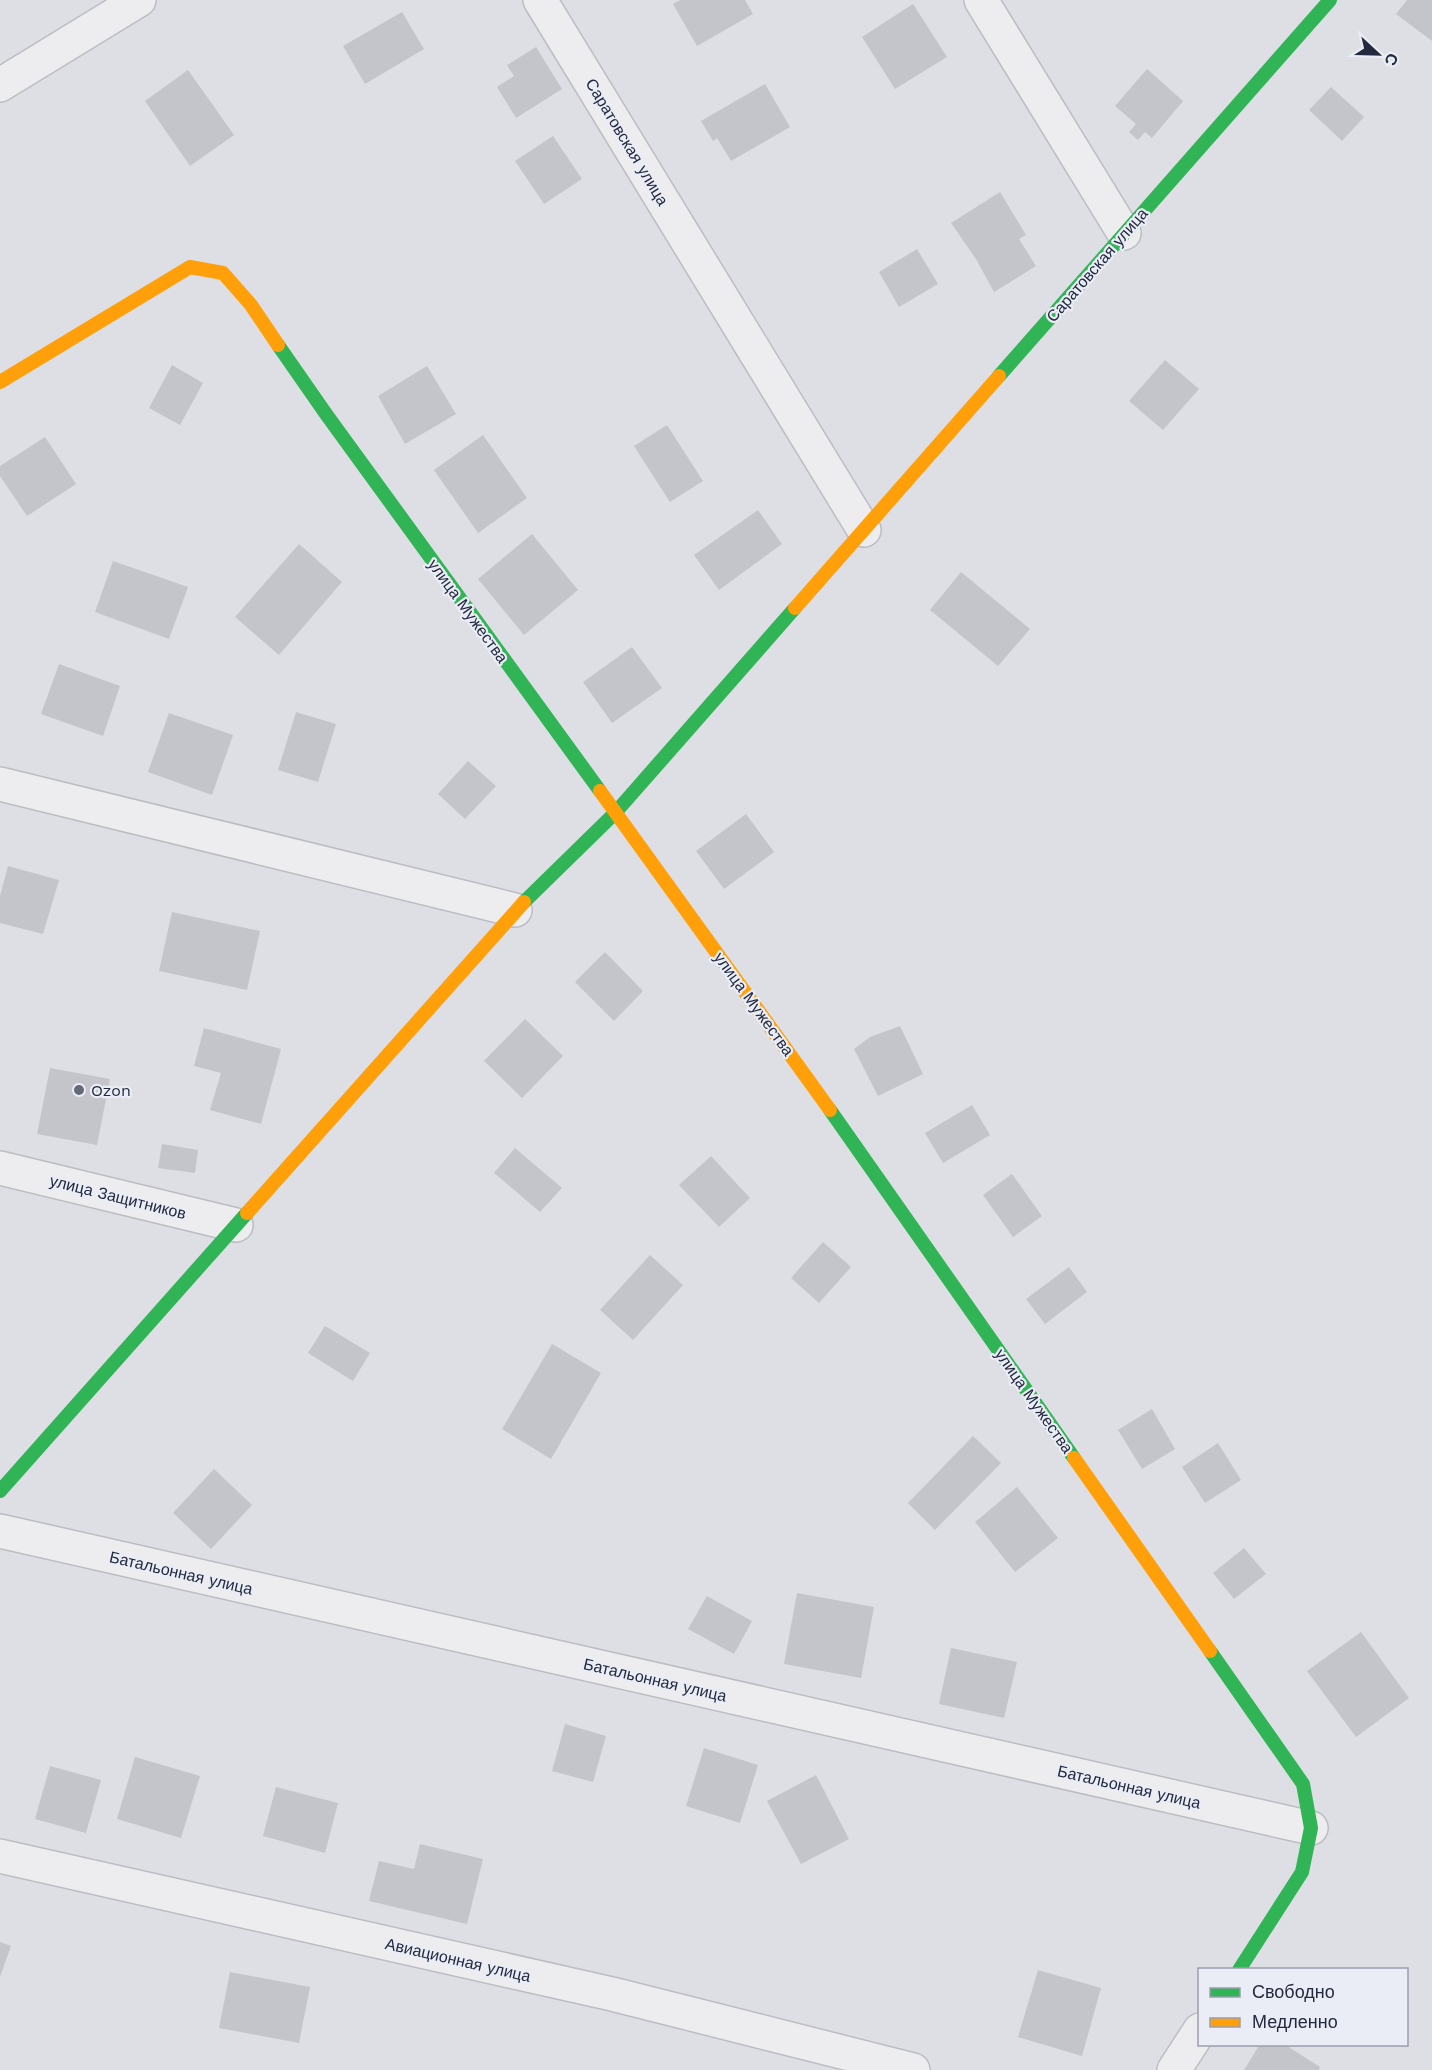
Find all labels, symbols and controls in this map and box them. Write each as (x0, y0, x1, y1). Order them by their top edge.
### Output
north arrow (1348, 24, 1408, 84)
text: С (1380, 51, 1402, 69)
street label: Саратовская улица (582, 75, 672, 209)
street label: Саратовская улица (1042, 204, 1152, 326)
street label: улица Мужества (424, 556, 512, 667)
street label: улица Мужества (710, 949, 798, 1060)
place label: Ozon (91, 1081, 131, 1100)
marker: Ozon (72, 1083, 86, 1097)
street label: улица Защитников (48, 1171, 188, 1223)
street label: улица Мужества (991, 1345, 1077, 1457)
street label: Батальонная улица (108, 1547, 255, 1599)
street label: Батальонная улица (582, 1654, 729, 1706)
street label: Батальонная улица (1056, 1761, 1203, 1813)
street label: Авиационная улица (383, 1934, 533, 1986)
legend (1198, 1968, 1408, 2046)
text: Свободно (1252, 1981, 1335, 2002)
text: Медленно (1252, 2011, 1338, 2032)

